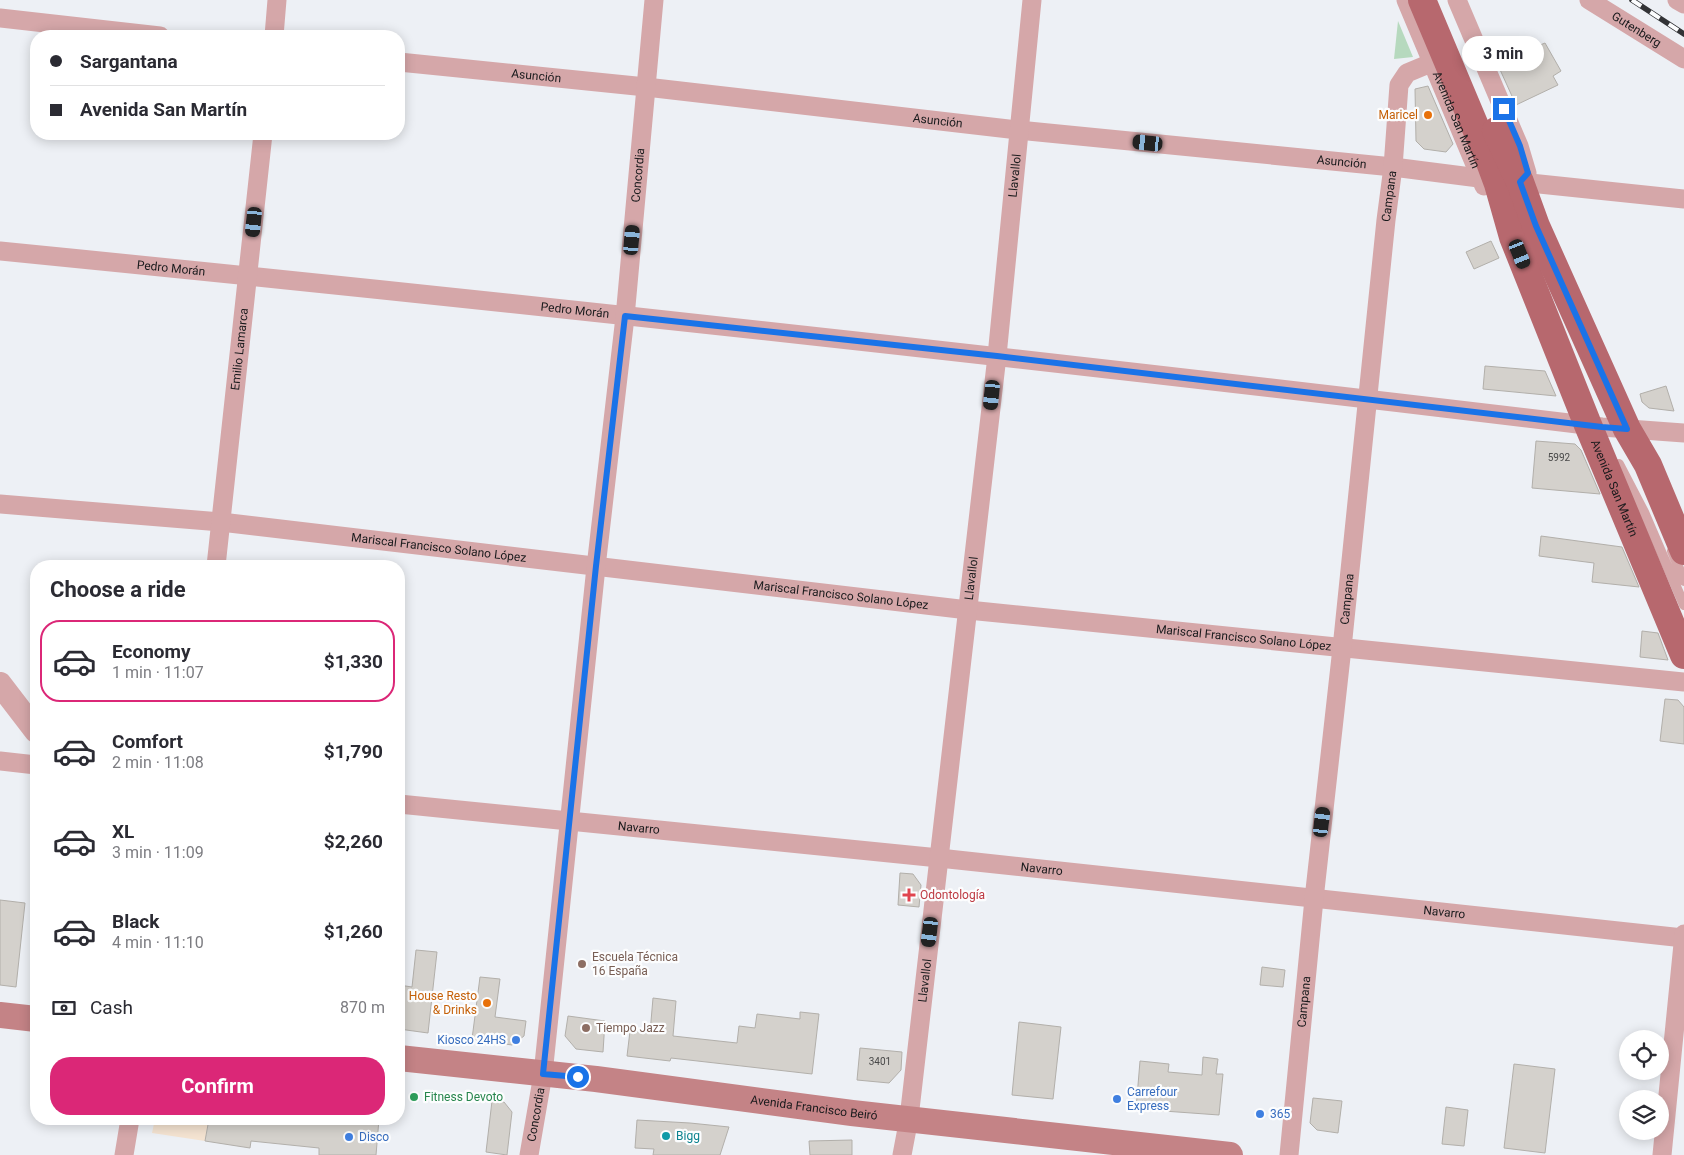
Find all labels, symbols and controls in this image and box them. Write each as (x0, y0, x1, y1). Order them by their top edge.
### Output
street label: Gutenberg (1609, 9, 1664, 50)
callout: 3 min (1463, 36, 1545, 72)
text: 3 min (1483, 44, 1523, 63)
text: Sargantana (80, 50, 178, 73)
street label: Asunción (511, 66, 562, 85)
street label: Avenida San Martín (1430, 69, 1483, 170)
text: Avenida San Martín (80, 98, 247, 121)
route end (1493, 98, 1515, 120)
place label: Maricel (1378, 108, 1418, 122)
marker: Maricel (1422, 109, 1434, 121)
street label: Asunción (912, 111, 963, 131)
car (1132, 134, 1163, 152)
street label: Concordia (629, 147, 647, 203)
street label: Llavallol (1006, 153, 1024, 198)
street label: Asunción (1316, 153, 1367, 171)
street label: Campana (1379, 170, 1399, 223)
car (244, 206, 263, 238)
car (623, 224, 640, 256)
car (1507, 237, 1532, 271)
street label: Pedro Morán (136, 258, 206, 279)
street label: Pedro Morán (540, 300, 610, 321)
street label: Emilio Lamarca (228, 307, 251, 391)
car (982, 379, 1001, 411)
street label: Avenida San Martín (1588, 438, 1641, 539)
house number: 5992 (1548, 452, 1571, 463)
street label: Mariscal Francisco Solano López (350, 530, 527, 565)
street label: Llavallol (962, 556, 981, 601)
street label: Campana (1337, 573, 1357, 625)
text: Choose a ride (50, 577, 186, 602)
street label: Mariscal Francisco Solano López (753, 578, 929, 612)
street label: Mariscal Francisco Solano López (1155, 622, 1332, 654)
icon: car (52, 639, 97, 684)
text: Economy (112, 640, 191, 663)
text: $1,330 (324, 650, 383, 673)
text: 1 min · 11:07 (112, 663, 204, 682)
icon: car (52, 729, 97, 774)
text: Comfort (112, 730, 183, 753)
text: $1,790 (324, 740, 383, 763)
text: 2 min · 11:08 (112, 753, 204, 772)
car (1312, 806, 1331, 838)
icon: car (52, 819, 97, 864)
street label: Navarro (617, 819, 661, 837)
text: XL (112, 820, 134, 843)
text: $2,260 (324, 830, 383, 853)
text: 3 min · 11:09 (112, 843, 204, 862)
street label: Navarro (1020, 860, 1064, 878)
marker: Odontología (902, 888, 916, 902)
place label: Odontología (920, 888, 985, 902)
street label: Navarro (1423, 903, 1466, 921)
icon: car (52, 909, 97, 954)
text: Black (112, 910, 159, 933)
car (920, 916, 939, 948)
text: $1,260 (324, 920, 383, 943)
text: 4 min · 11:10 (112, 933, 204, 952)
place label: Escuela Técnica 16 España (592, 950, 678, 978)
marker: Escuela Técnica 16 España (576, 958, 588, 970)
street label: Llavallol (915, 958, 934, 1003)
street label: Campana (1295, 976, 1313, 1028)
place label: House Resto & Drinks (409, 989, 477, 1017)
icon: cash (50, 994, 78, 1022)
text: Cash (90, 996, 133, 1019)
marker: House Resto & Drinks (481, 997, 493, 1009)
text: 870 m (340, 998, 385, 1017)
place label: Tiempo Jazz (596, 1021, 665, 1035)
marker: Tiempo Jazz (580, 1022, 592, 1034)
map controls (1619, 1030, 1669, 1140)
button: locate (1619, 1030, 1669, 1080)
place label: Kiosco 24HS (437, 1033, 506, 1047)
marker: Kiosco 24HS (510, 1034, 522, 1046)
house number: 3401 (869, 1056, 891, 1067)
button: Confirm (50, 1057, 385, 1115)
route start (567, 1066, 589, 1088)
place label: Carrefour Express (1127, 1085, 1177, 1113)
street label: Concordia (524, 1086, 548, 1143)
place label: Fitness Devoto (424, 1090, 503, 1104)
button: layers (1619, 1090, 1669, 1140)
marker: Fitness Devoto (408, 1091, 420, 1103)
street label: Avenida Francisco Beiró (750, 1093, 878, 1123)
marker: Carrefour Express (1111, 1093, 1123, 1105)
place label: 365 (1270, 1107, 1290, 1121)
marker: 365 (1254, 1108, 1266, 1120)
place label: Bigg (676, 1129, 700, 1143)
place label: Disco (359, 1130, 389, 1144)
marker: Bigg (660, 1130, 672, 1142)
marker: Disco (343, 1131, 355, 1143)

